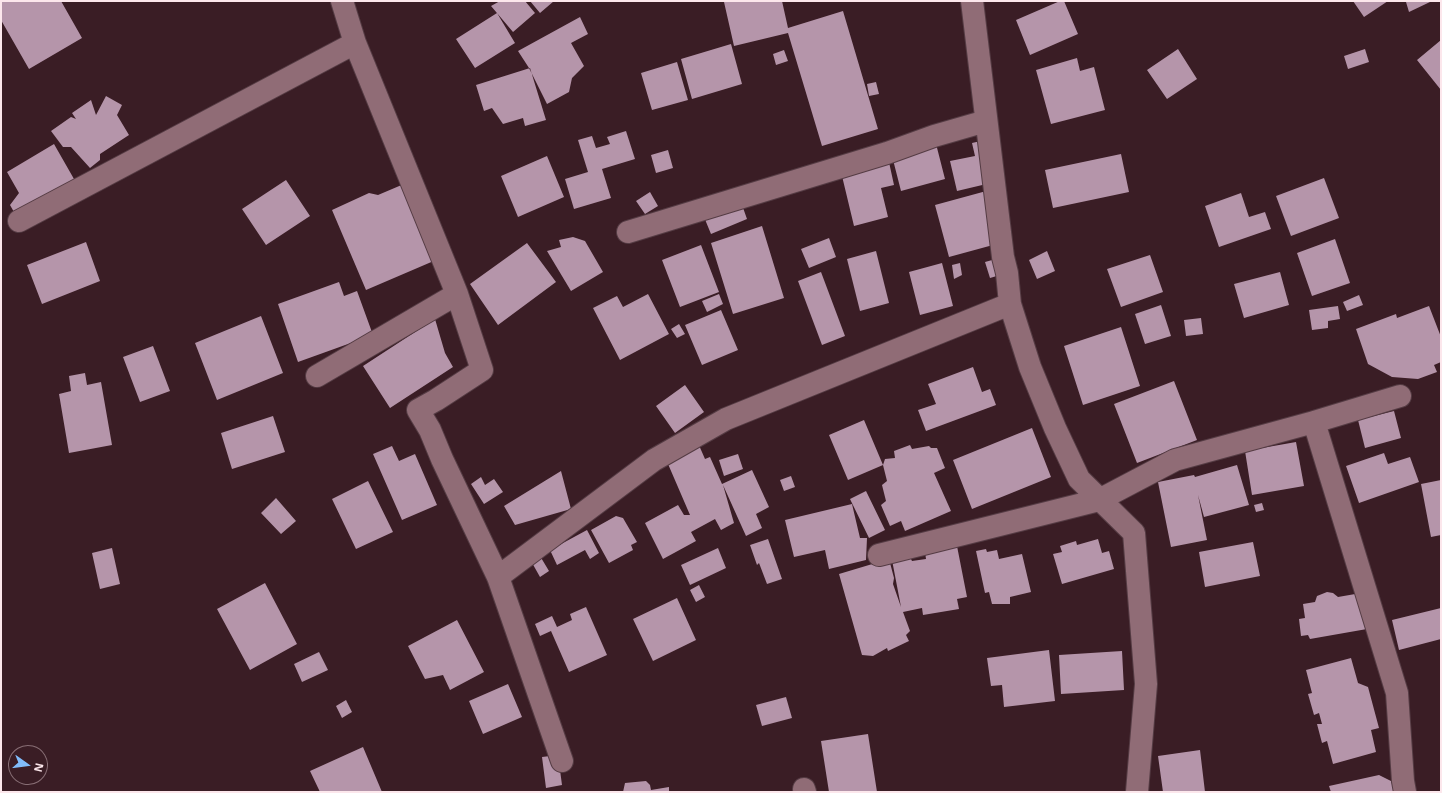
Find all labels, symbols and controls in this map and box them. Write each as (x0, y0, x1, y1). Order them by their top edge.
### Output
north arrow (8, 745, 48, 785)
text: N (31, 762, 48, 774)

